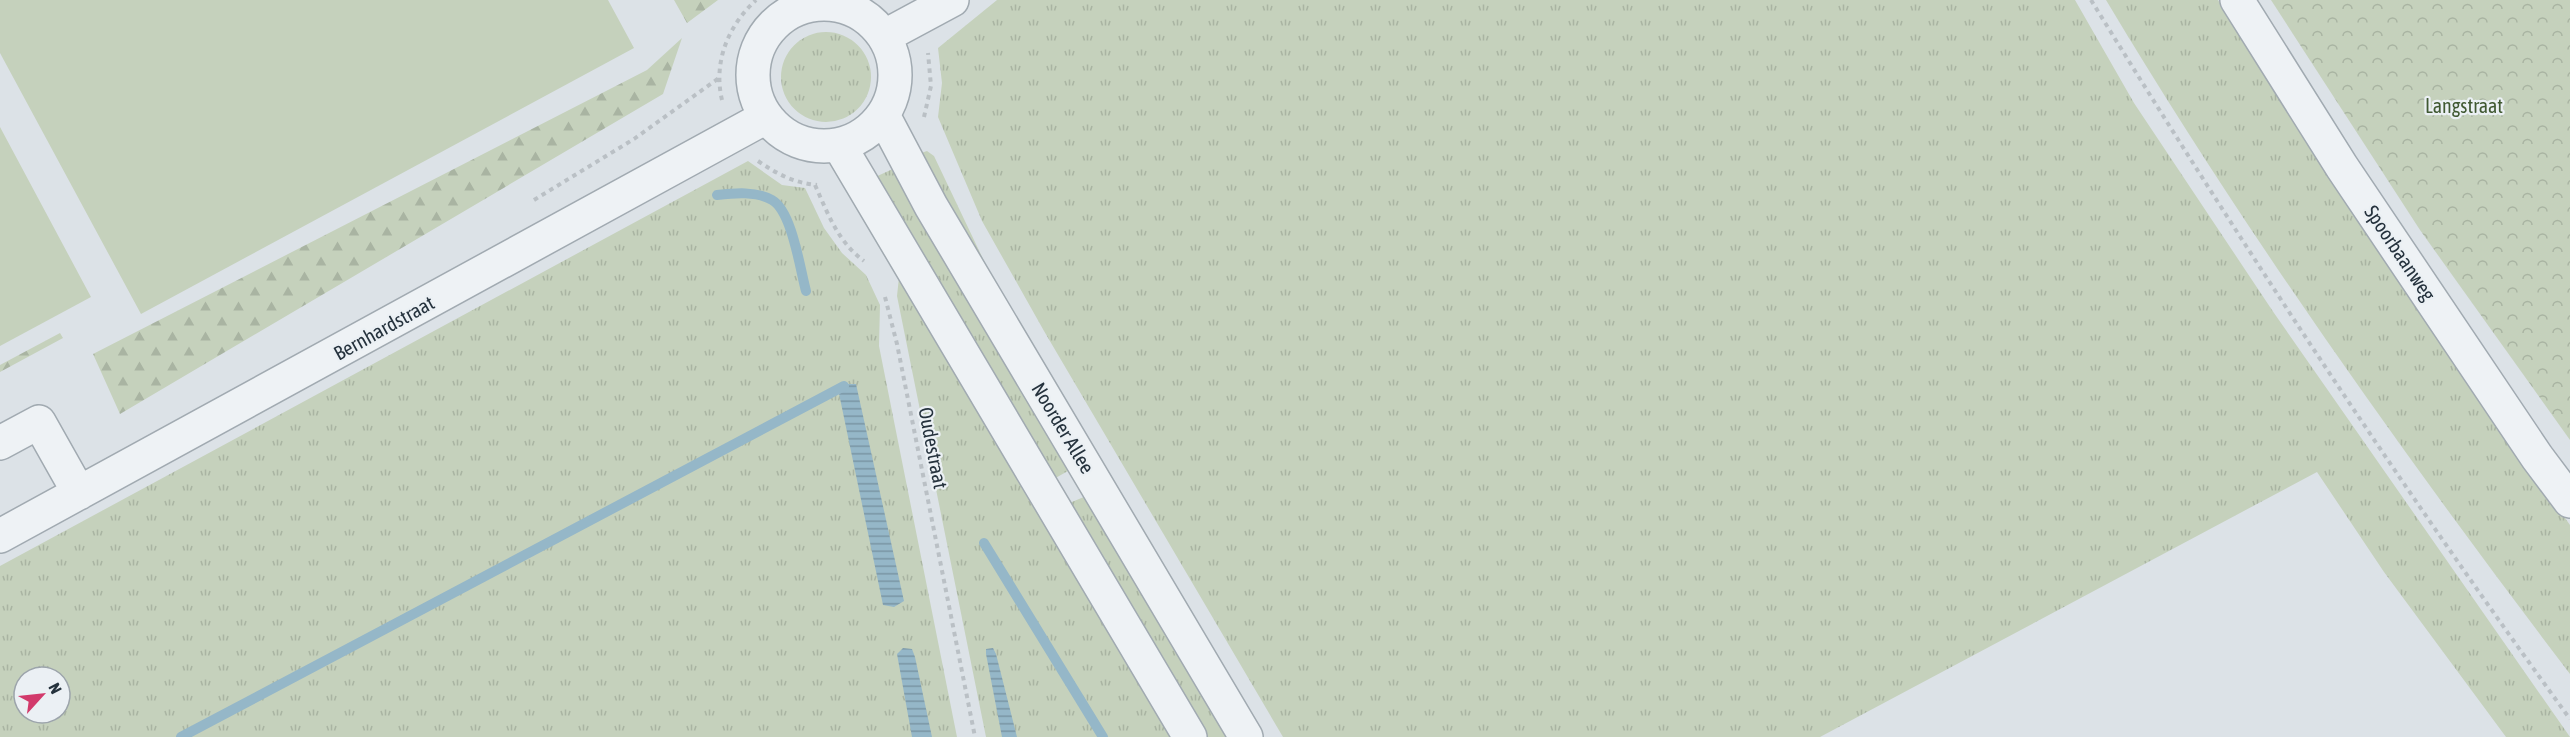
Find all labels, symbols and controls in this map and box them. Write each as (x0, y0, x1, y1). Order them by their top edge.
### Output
park label: Langstraat (2425, 94, 2503, 117)
street label: Spoorbaanweg (2360, 201, 2441, 305)
street label: Bernhardstraat (330, 290, 438, 365)
street label: Noorder Allee (1027, 378, 1100, 477)
street label: Oudestraat (914, 405, 953, 491)
north arrow (12, 665, 72, 725)
text: N (45, 680, 66, 696)

